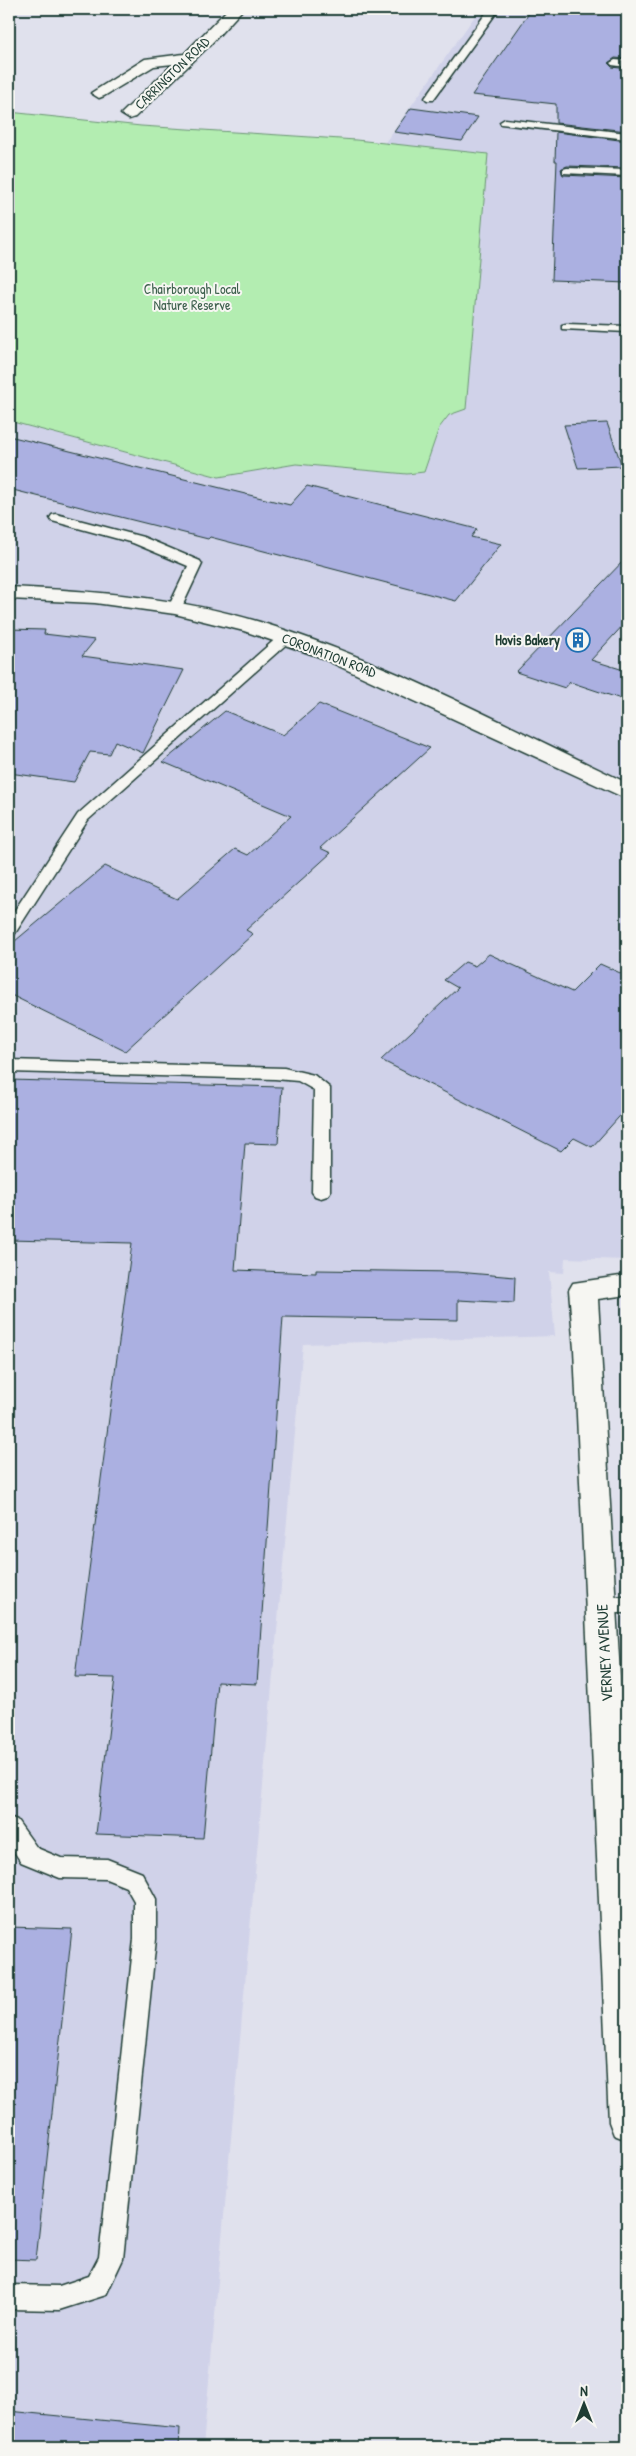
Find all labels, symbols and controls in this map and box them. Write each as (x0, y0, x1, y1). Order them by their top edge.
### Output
street label: CARRINGTON ROAD (130, 32, 213, 113)
park label: Chairborough Local Nature Reserve (144, 279, 240, 314)
building icon: Hovis Bakery (565, 627, 591, 653)
street label: CORONATION ROAD (279, 628, 379, 681)
place label: Hovis Bakery (495, 630, 560, 651)
street label: VERNEY AVENUE (590, 1604, 618, 1702)
north arrow (558, 2378, 608, 2428)
text: N (580, 2381, 588, 2400)

